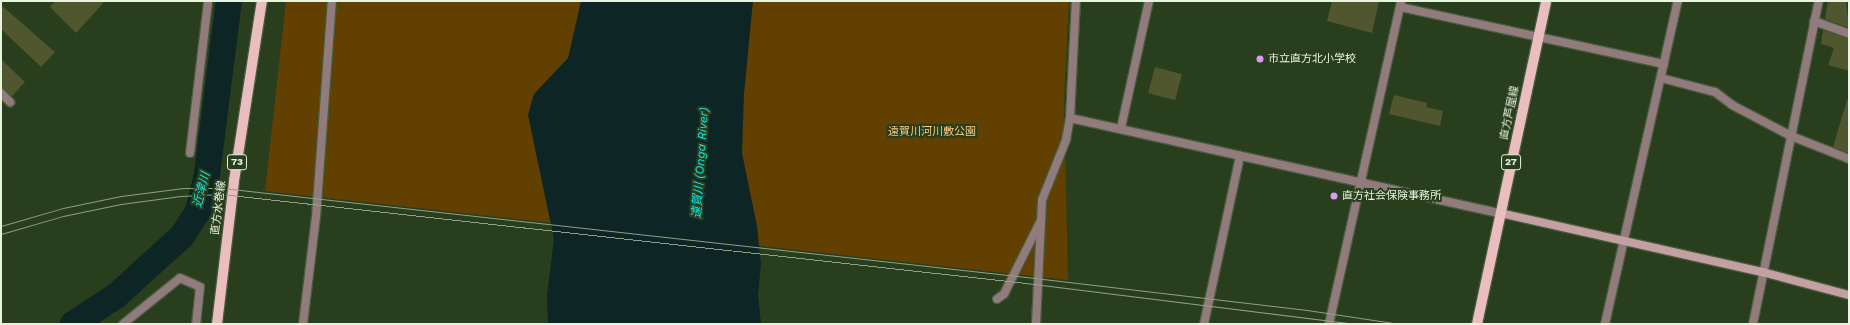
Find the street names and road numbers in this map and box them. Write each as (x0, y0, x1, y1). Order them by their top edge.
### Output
street label: 直方芦屋線 (1498, 85, 1522, 141)
road number: 73 (226, 154, 248, 170)
road number: 27 (1501, 154, 1521, 170)
street label: 直方水巻線 (209, 180, 229, 236)

